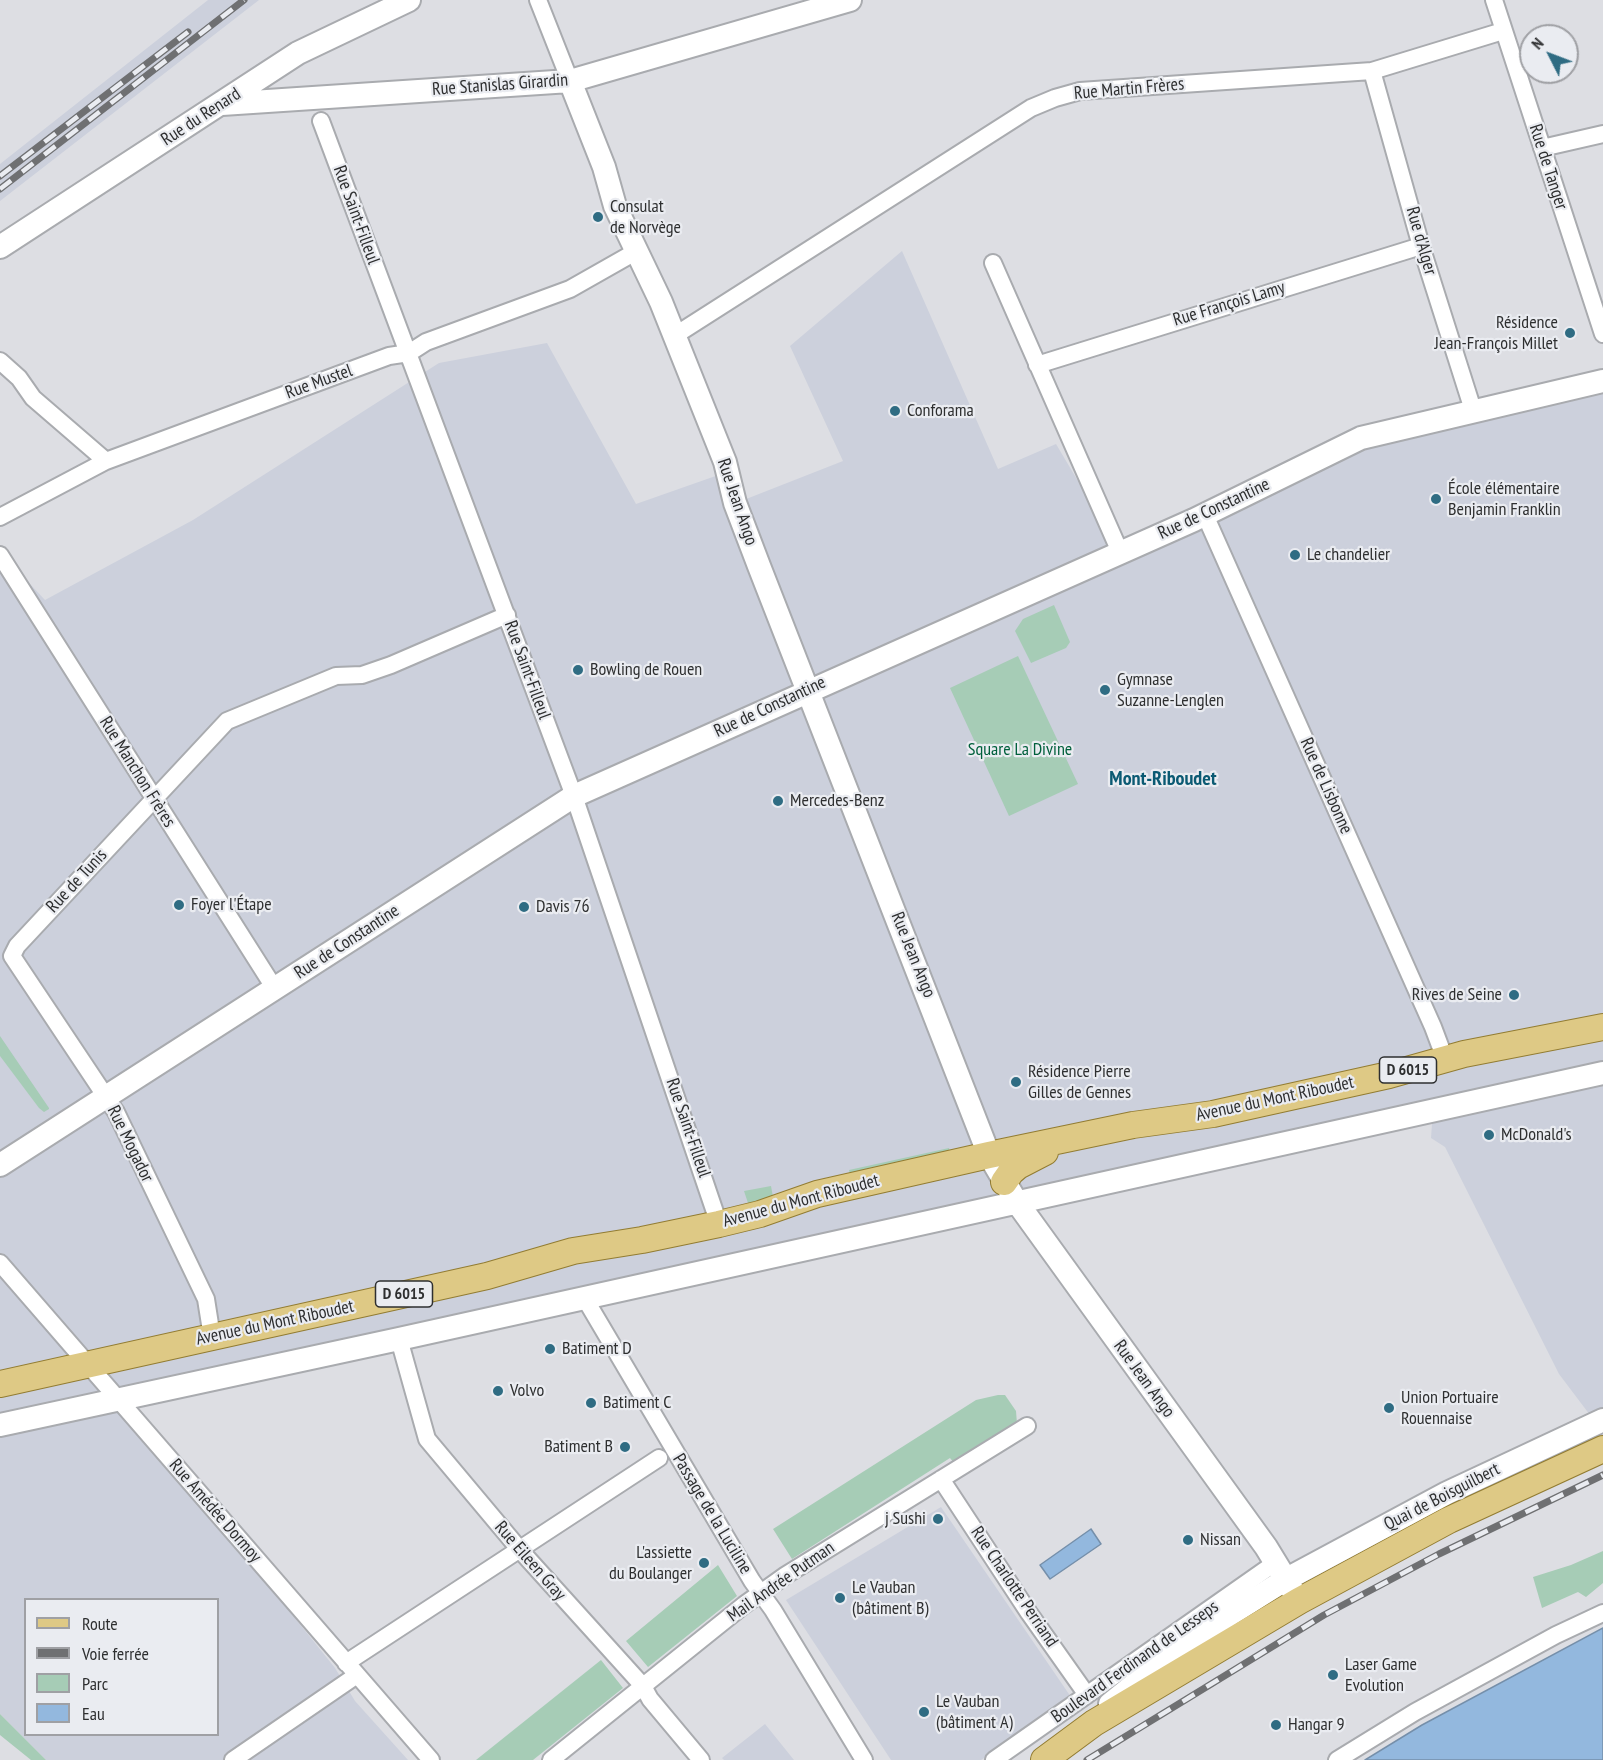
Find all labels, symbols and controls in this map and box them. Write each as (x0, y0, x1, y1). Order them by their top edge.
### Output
north arrow (1519, 24, 1579, 84)
text: N (1527, 33, 1547, 53)
street label: Rue Stanislas Girardin (431, 69, 569, 101)
street label: Rue Martin Frères (1073, 73, 1185, 105)
street label: Rue du Renard (157, 83, 245, 151)
street label: Rue de Tanger (1524, 122, 1572, 212)
street label: Rue Saint-Filleul (328, 163, 384, 267)
place label: Consulat de Norvège (610, 196, 681, 238)
street label: Rue d'Alger (1401, 204, 1441, 278)
marker: Consulat de Norvège (591, 210, 605, 224)
street label: Rue François Lamy (1170, 277, 1288, 331)
place label: Résidence Jean-François Millet (1435, 312, 1558, 354)
marker: Résidence Jean-François Millet (1563, 326, 1577, 340)
street label: Rue Mustel (283, 360, 355, 404)
place label: Conforama (907, 400, 974, 422)
marker: Conforama (888, 404, 902, 418)
street label: Rue Jean Ango (712, 456, 762, 548)
street label: Rue de Constantine (1155, 474, 1273, 544)
place label: École élémentaire Benjamin Franklin (1448, 478, 1561, 520)
marker: École élémentaire Benjamin Franklin (1429, 492, 1443, 506)
place label: Le chandelier (1307, 544, 1390, 566)
marker: Le chandelier (1288, 548, 1302, 562)
street label: Rue Saint-Filleul (499, 618, 555, 722)
place label: Bowling de Rouen (590, 659, 702, 681)
marker: Bowling de Rouen (571, 663, 585, 677)
place label: Gymnase Suzanne-Lenglen (1117, 669, 1224, 712)
street label: Rue de Constantine (711, 672, 829, 742)
marker: Gymnase Suzanne-Lenglen (1098, 683, 1112, 697)
street label: Rue Manchon Frères (94, 713, 180, 831)
street label: Rue de Lisbonne (1295, 735, 1357, 837)
park label: Square La Divine (968, 739, 1072, 761)
district label: Mont-Riboudet (1109, 767, 1217, 791)
place label: Mercedes-Benz (790, 790, 884, 812)
marker: Mercedes-Benz (771, 794, 785, 808)
street label: Rue de Tunis (42, 845, 112, 917)
place label: Foyer l'Étape (191, 894, 272, 916)
place label: Davis 76 (536, 896, 590, 918)
marker: Foyer l'Étape (172, 898, 186, 912)
street label: Rue de Constantine (291, 900, 403, 984)
marker: Davis 76 (517, 900, 531, 914)
street label: Rue Jean Ango (886, 909, 940, 1001)
place label: Rives de Seine (1412, 984, 1502, 1006)
marker: Rives de Seine (1507, 988, 1521, 1002)
road number: D 6015 (1380, 1057, 1436, 1083)
place label: Résidence Pierre Gilles de Gennes (1028, 1061, 1131, 1104)
street label: Avenue du Mont Riboudet (1194, 1072, 1356, 1126)
marker: Résidence Pierre Gilles de Gennes (1009, 1075, 1023, 1089)
street label: Rue Saint-Filleul (661, 1076, 715, 1180)
street label: Rue Mogador (102, 1102, 158, 1186)
place label: McDonald's (1501, 1124, 1572, 1146)
marker: McDonald's (1482, 1128, 1496, 1142)
street label: Avenue du Mont Riboudet (721, 1170, 881, 1232)
road number: D 6015 (376, 1281, 432, 1307)
street label: Avenue du Mont Riboudet (194, 1296, 356, 1350)
street label: Rue Jean Ango (1109, 1336, 1179, 1422)
place label: Batiment D (562, 1338, 632, 1360)
marker: Batiment D (543, 1342, 557, 1356)
place label: Volvo (510, 1380, 544, 1402)
marker: Volvo (491, 1384, 505, 1398)
place label: Union Portuaire Rouennaise (1401, 1387, 1499, 1430)
place label: Batiment C (603, 1392, 672, 1414)
marker: Batiment C (584, 1396, 598, 1410)
marker: Union Portuaire Rouennaise (1382, 1401, 1396, 1415)
place label: Batiment B (544, 1436, 613, 1458)
marker: Batiment B (618, 1440, 632, 1454)
street label: Passage de la Luciline (668, 1450, 756, 1578)
street label: Rue Amédée Dormoy (164, 1455, 266, 1567)
street label: Quai de Boisguilbert (1380, 1459, 1504, 1535)
place label: j Sushi (885, 1508, 926, 1530)
marker: j Sushi (931, 1512, 945, 1526)
street label: Rue Eileen Gray (490, 1517, 570, 1605)
street label: Rue Charlotte Perriand (966, 1523, 1062, 1651)
place label: Nissan (1200, 1529, 1241, 1551)
marker: Nissan (1181, 1533, 1195, 1547)
street label: Mail Andrée Putman (723, 1537, 839, 1627)
place label: L'assiette du Boulanger (609, 1542, 692, 1584)
marker: L'assiette du Boulanger (697, 1556, 711, 1570)
place label: Le Vauban (bâtiment B) (852, 1577, 929, 1620)
marker: Le Vauban (bâtiment B) (833, 1591, 847, 1605)
street label: Boulevard Ferdinand de Lesseps (1047, 1596, 1223, 1728)
legend (24, 1598, 219, 1736)
text: Route (82, 1612, 118, 1635)
text: Voie ferrée (82, 1642, 149, 1665)
place label: Laser Game Evolution (1345, 1654, 1417, 1696)
marker: Laser Game Evolution (1326, 1668, 1340, 1682)
text: Parc (82, 1672, 108, 1695)
place label: Le Vauban (bâtiment A) (936, 1691, 1013, 1734)
text: Eau (82, 1702, 105, 1725)
marker: Le Vauban (bâtiment A) (917, 1705, 931, 1719)
place label: Hangar 9 (1288, 1714, 1345, 1736)
marker: Hangar 9 (1269, 1718, 1283, 1732)

